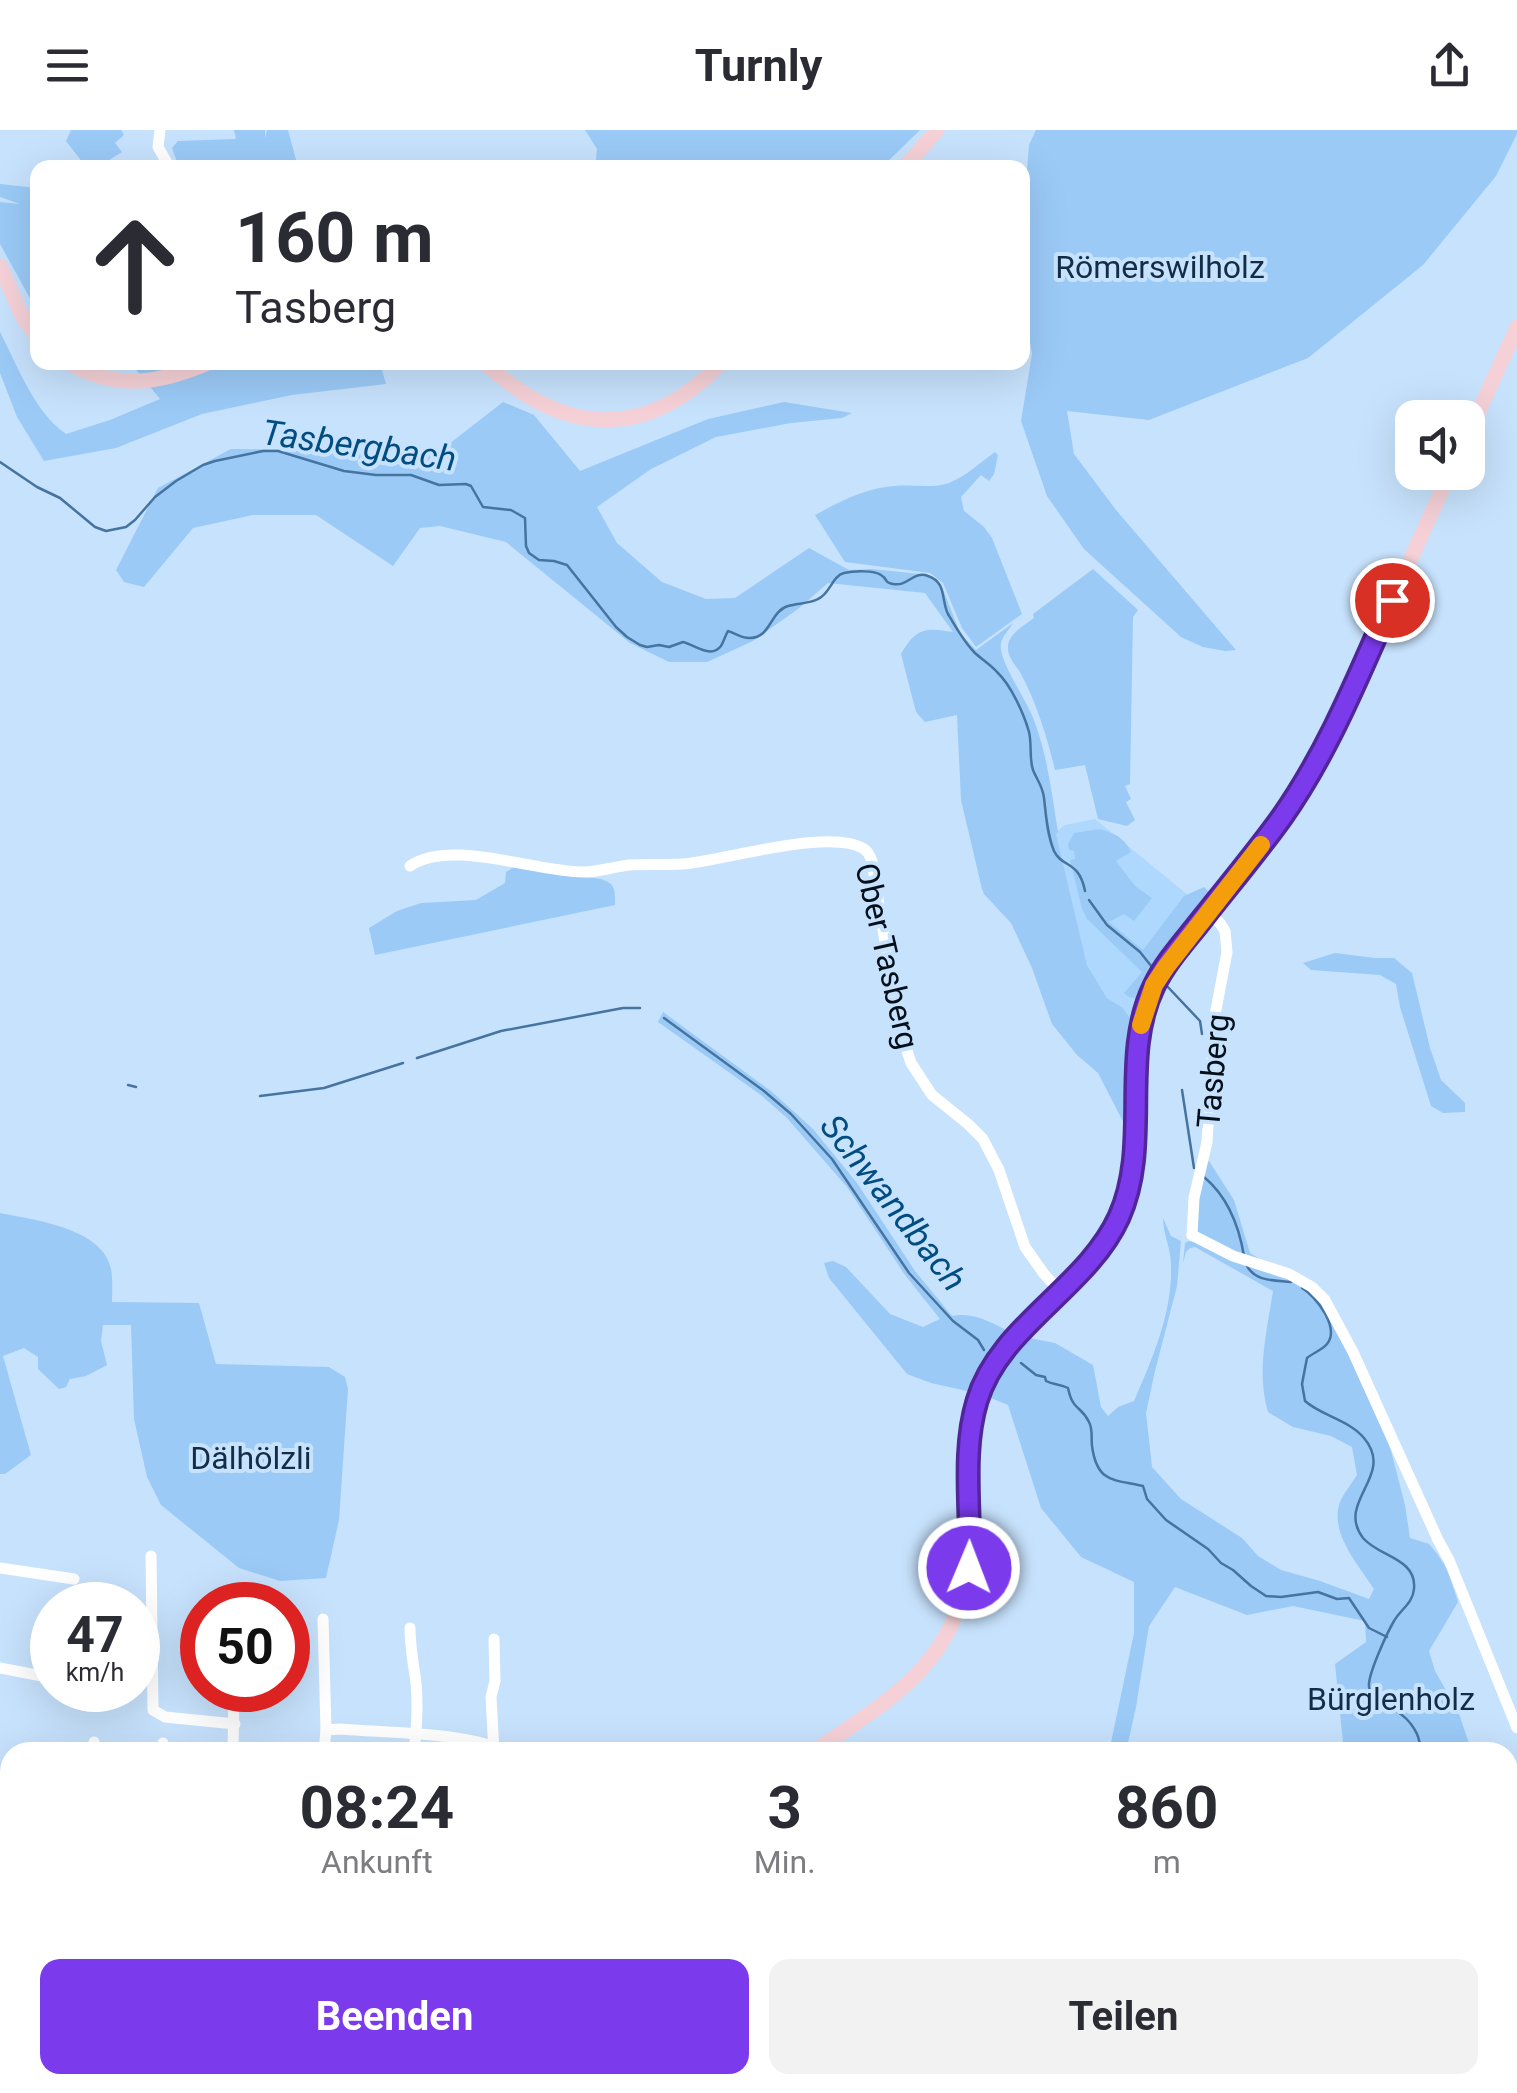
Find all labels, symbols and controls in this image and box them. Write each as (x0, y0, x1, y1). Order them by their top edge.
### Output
icon: menu (40, 38, 95, 93)
icon: share (1422, 38, 1477, 93)
text: Turnly (695, 39, 822, 92)
text: 160 m (235, 197, 434, 279)
icon: ahead (70, 200, 200, 330)
park label: Römerswilholz (1055, 248, 1265, 286)
text: Tasberg (235, 281, 396, 334)
map controls (1395, 400, 1485, 490)
button: sound (1395, 400, 1485, 490)
water label: Tasbergbach (259, 412, 459, 480)
pin (1350, 558, 1435, 643)
icon: arrive (1365, 573, 1420, 628)
street label: Ober Tasberg (847, 859, 927, 1053)
street label: Tasberg (1189, 1012, 1237, 1130)
water label: Schwandbach (811, 1107, 975, 1299)
park label: Dälhölzli (190, 1439, 312, 1477)
position arrow (917, 1516, 1021, 1620)
speed limit sign: 50 (180, 1582, 310, 1712)
text: 47 (66, 1606, 124, 1664)
text: km/h (66, 1658, 124, 1687)
park label: Bürglenholz (1307, 1680, 1475, 1718)
text: 08:24 (300, 1772, 454, 1843)
text: 3 (767, 1772, 802, 1843)
text: 860 (1115, 1772, 1218, 1843)
text: Ankunft (321, 1843, 433, 1881)
text: Min. (754, 1843, 816, 1881)
text: m (1153, 1843, 1181, 1881)
button: Beenden (40, 1959, 749, 2074)
button: Teilen (769, 1959, 1478, 2074)

